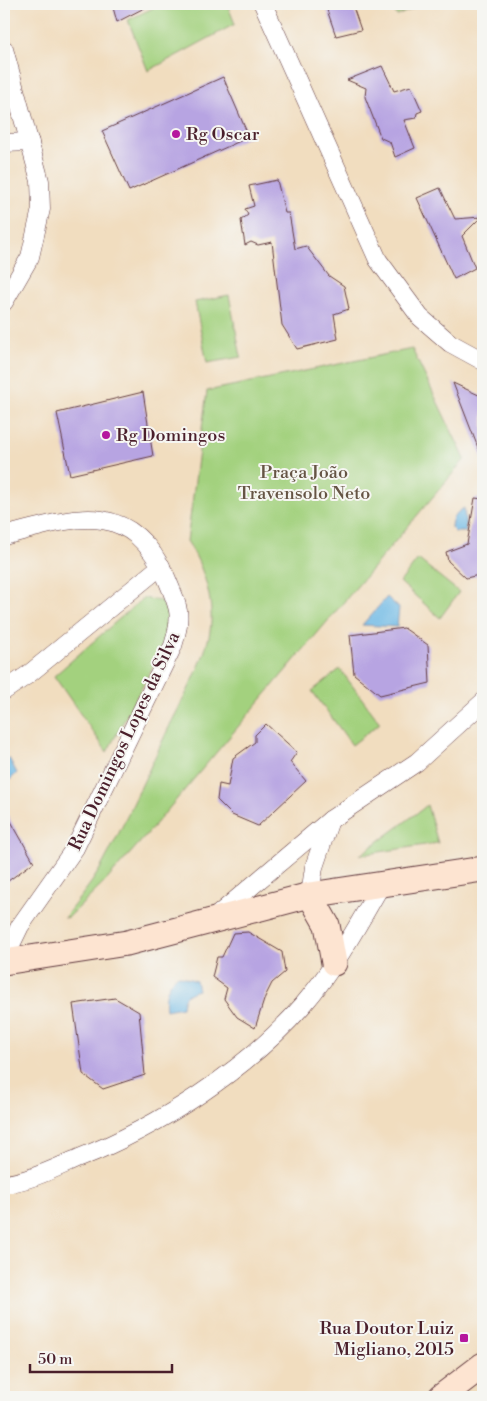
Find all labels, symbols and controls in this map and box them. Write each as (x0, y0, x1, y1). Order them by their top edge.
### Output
place label: Rg Oscar (186, 123, 260, 146)
marker: Rg Oscar (170, 128, 182, 140)
place label: Rg Domingos (116, 424, 225, 447)
marker: Rg Domingos (100, 429, 112, 441)
park label: Praça João Travensolo Neto (238, 461, 370, 505)
street label: Rua Domingos Lopes da Silva (64, 627, 186, 854)
place label: Rua Doutor Luiz Migliano, 2015 (320, 1317, 454, 1361)
marker: Rua Doutor Luiz Migliano, 2015 (458, 1332, 470, 1344)
scale bar (30, 1341, 172, 1373)
text: 50 m (38, 1350, 72, 1369)

